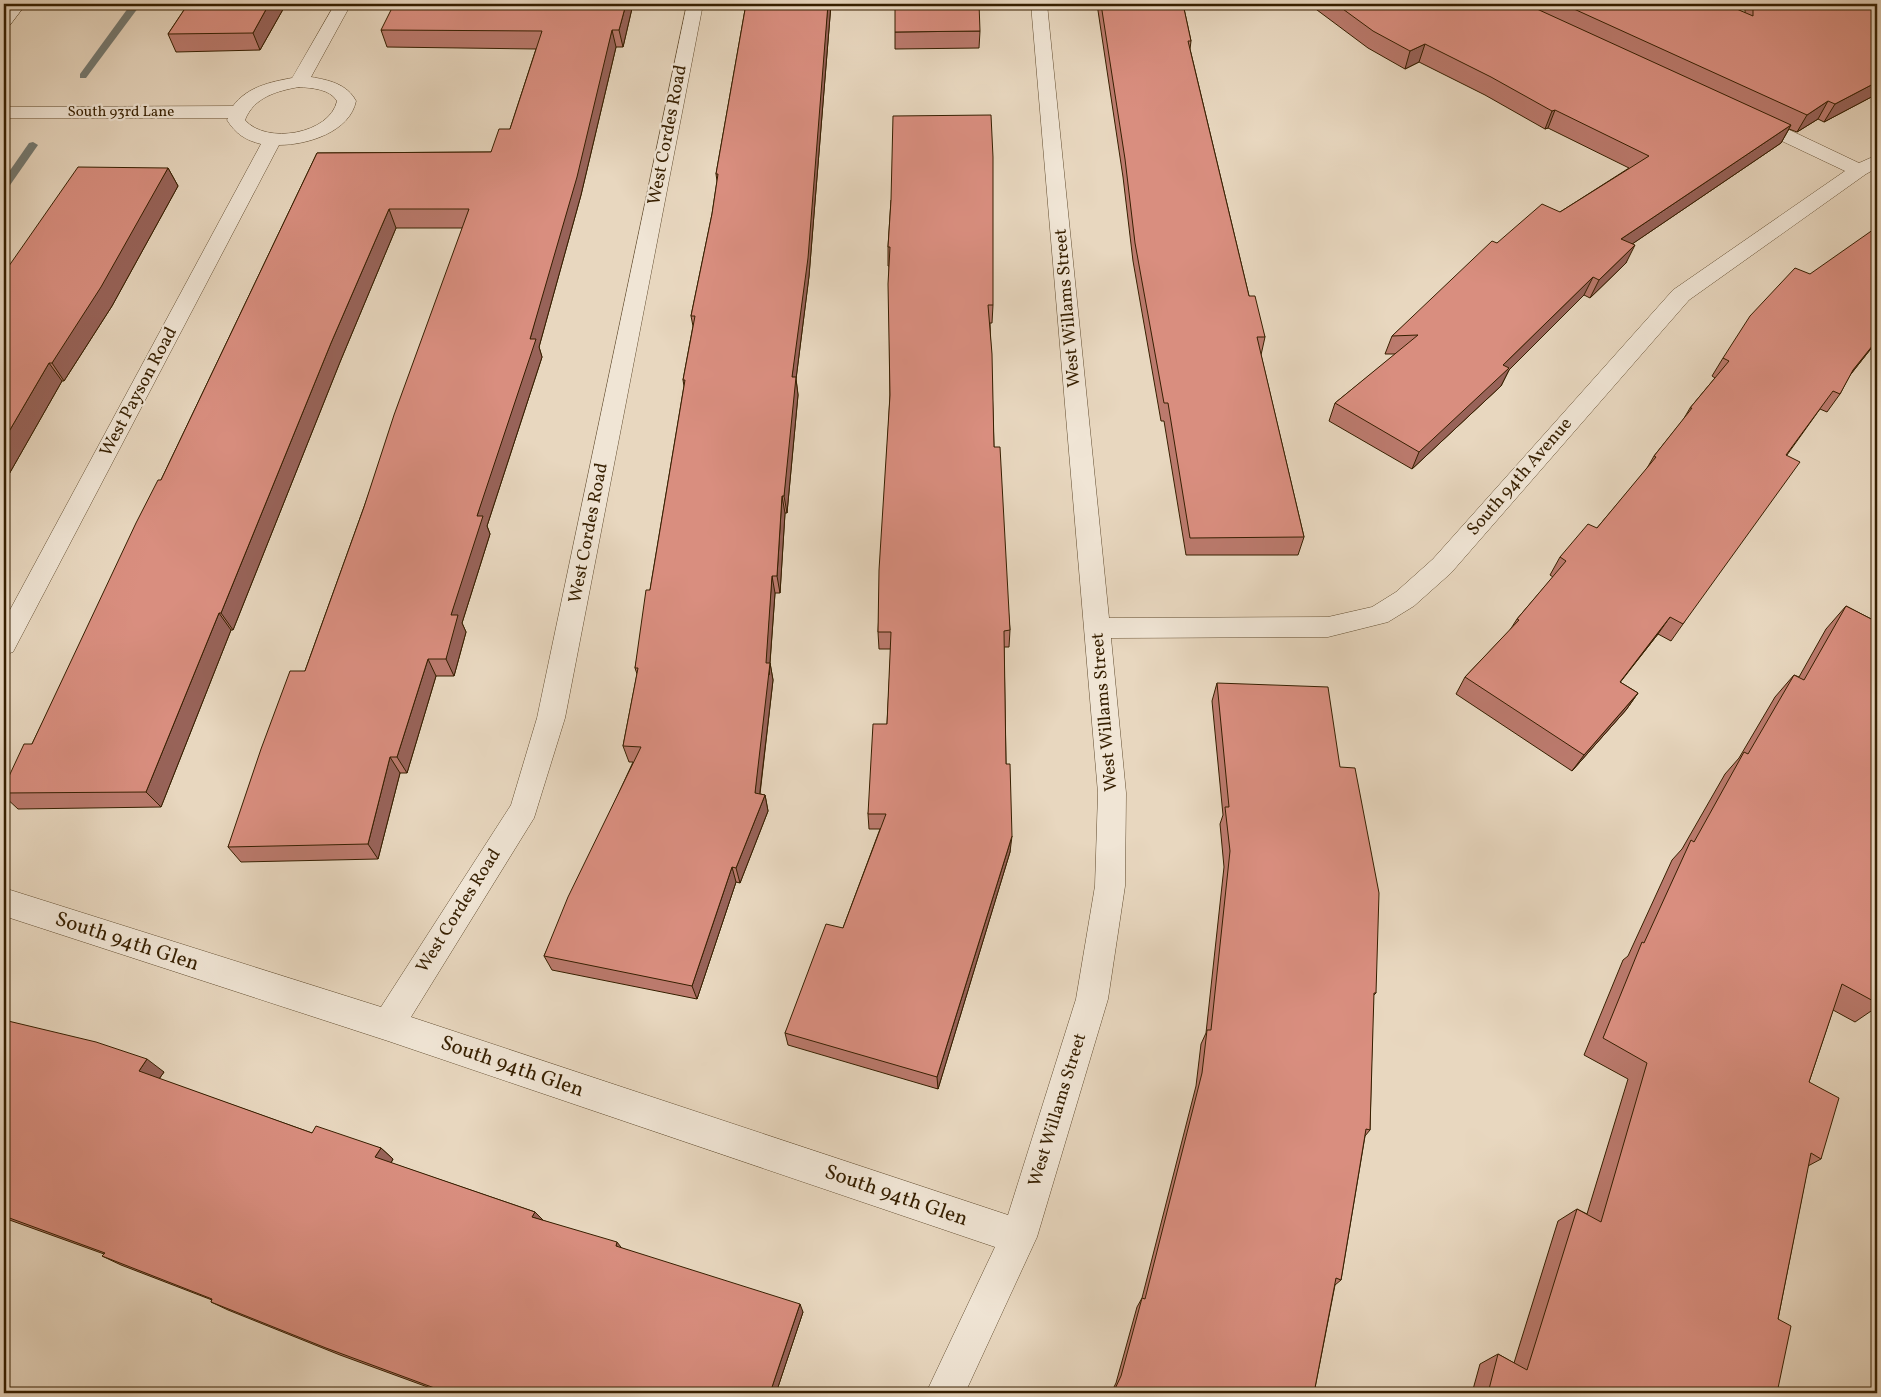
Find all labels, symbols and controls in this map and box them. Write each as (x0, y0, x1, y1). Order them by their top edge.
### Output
street label: West Cordes Road (642, 63, 694, 207)
street label: South 93rd Lane (68, 102, 174, 123)
street label: West Willams Street (1049, 228, 1087, 388)
street label: West Payson Road (94, 323, 184, 461)
street label: South 94th Avenue (1462, 412, 1578, 542)
street label: West Cordes Road (563, 461, 615, 605)
street label: West Willams Street (1086, 632, 1124, 792)
street label: West Cordes Road (411, 844, 507, 978)
street label: South 94th Glen (51, 905, 203, 979)
street label: South 94th Glen (436, 1029, 588, 1105)
street label: West Willams Street (1023, 1030, 1093, 1190)
street label: South 94th Glen (820, 1158, 972, 1234)

